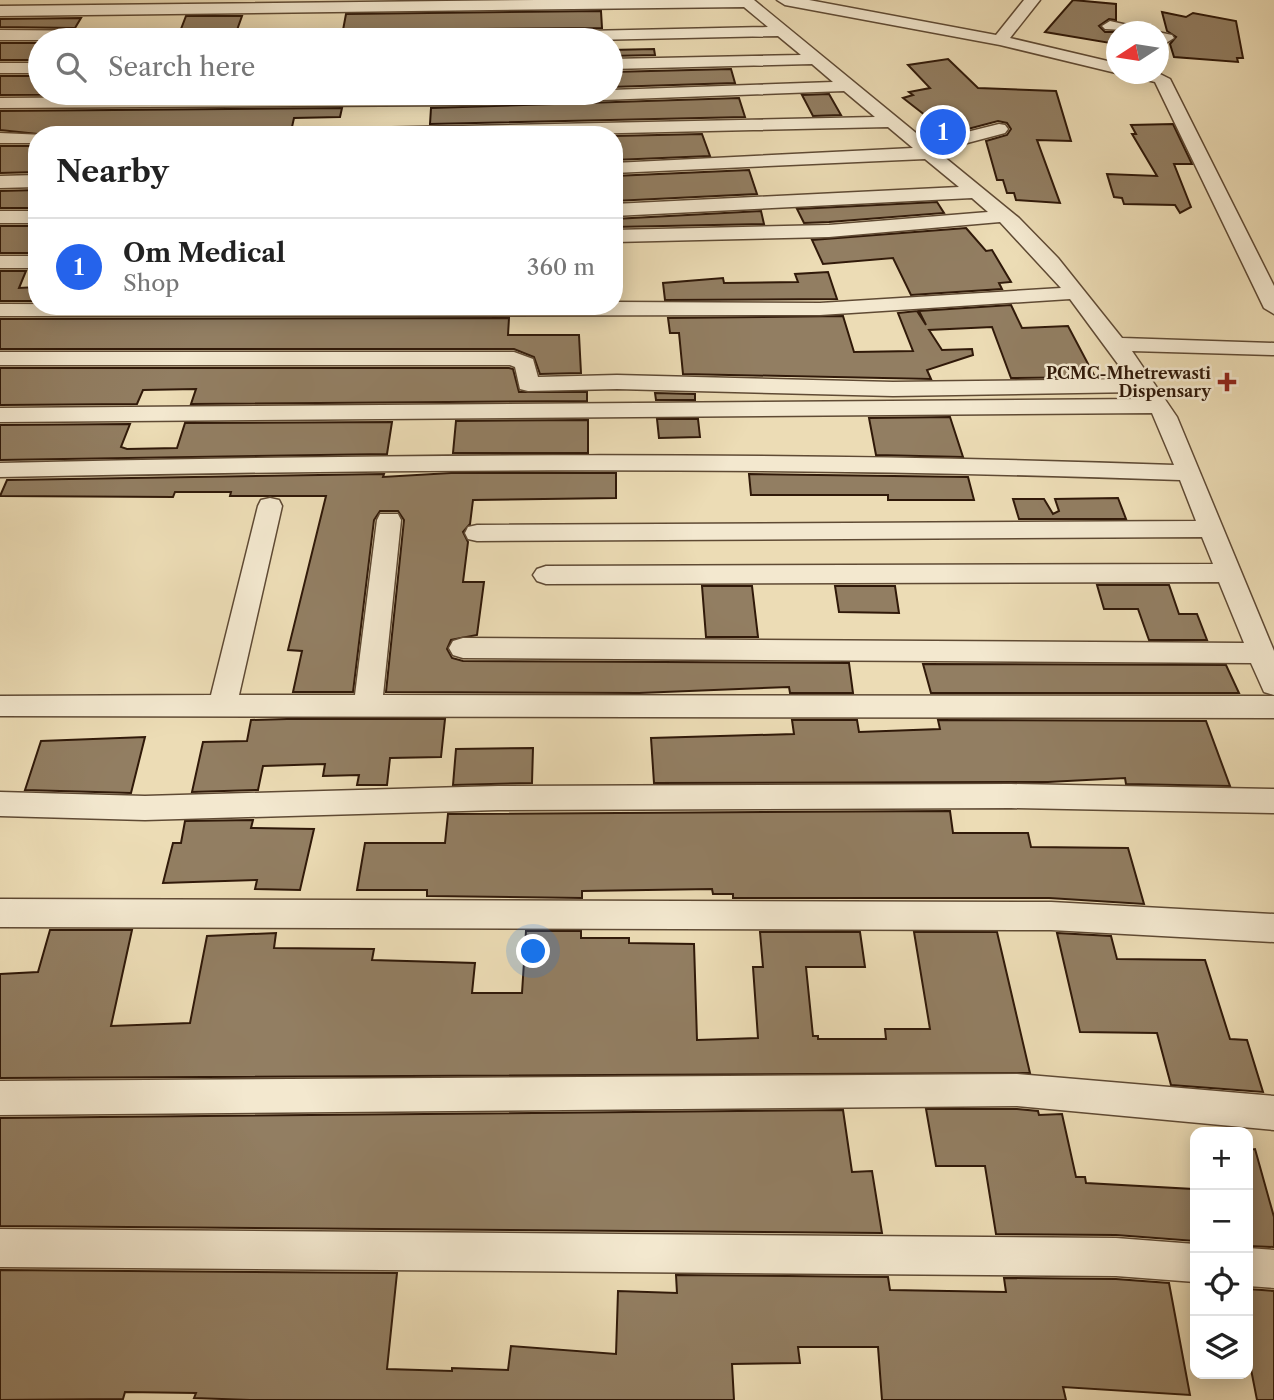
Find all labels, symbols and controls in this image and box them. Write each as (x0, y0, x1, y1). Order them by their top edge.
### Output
north arrow (1106, 21, 1169, 84)
search box (28, 28, 623, 105)
icon: search (52, 48, 90, 86)
text: Search here (108, 51, 255, 83)
pin: 1 (920, 106, 966, 158)
text: Nearby (56, 153, 169, 190)
text: Om Medical (123, 237, 285, 269)
text: 1 (74, 253, 84, 281)
text: 360 m (527, 253, 595, 281)
text: Shop (123, 269, 179, 297)
place label: PCMC-Mhetrewasti Dispensary (1046, 363, 1212, 401)
marker: PCMC-Mhetrewasti Dispensary (1217, 372, 1237, 392)
your location (516, 934, 550, 968)
map controls (1190, 1127, 1253, 1379)
button: + (1190, 1127, 1253, 1190)
button: − (1190, 1190, 1253, 1253)
button: locate (1190, 1253, 1253, 1316)
button: layers (1190, 1316, 1253, 1379)

